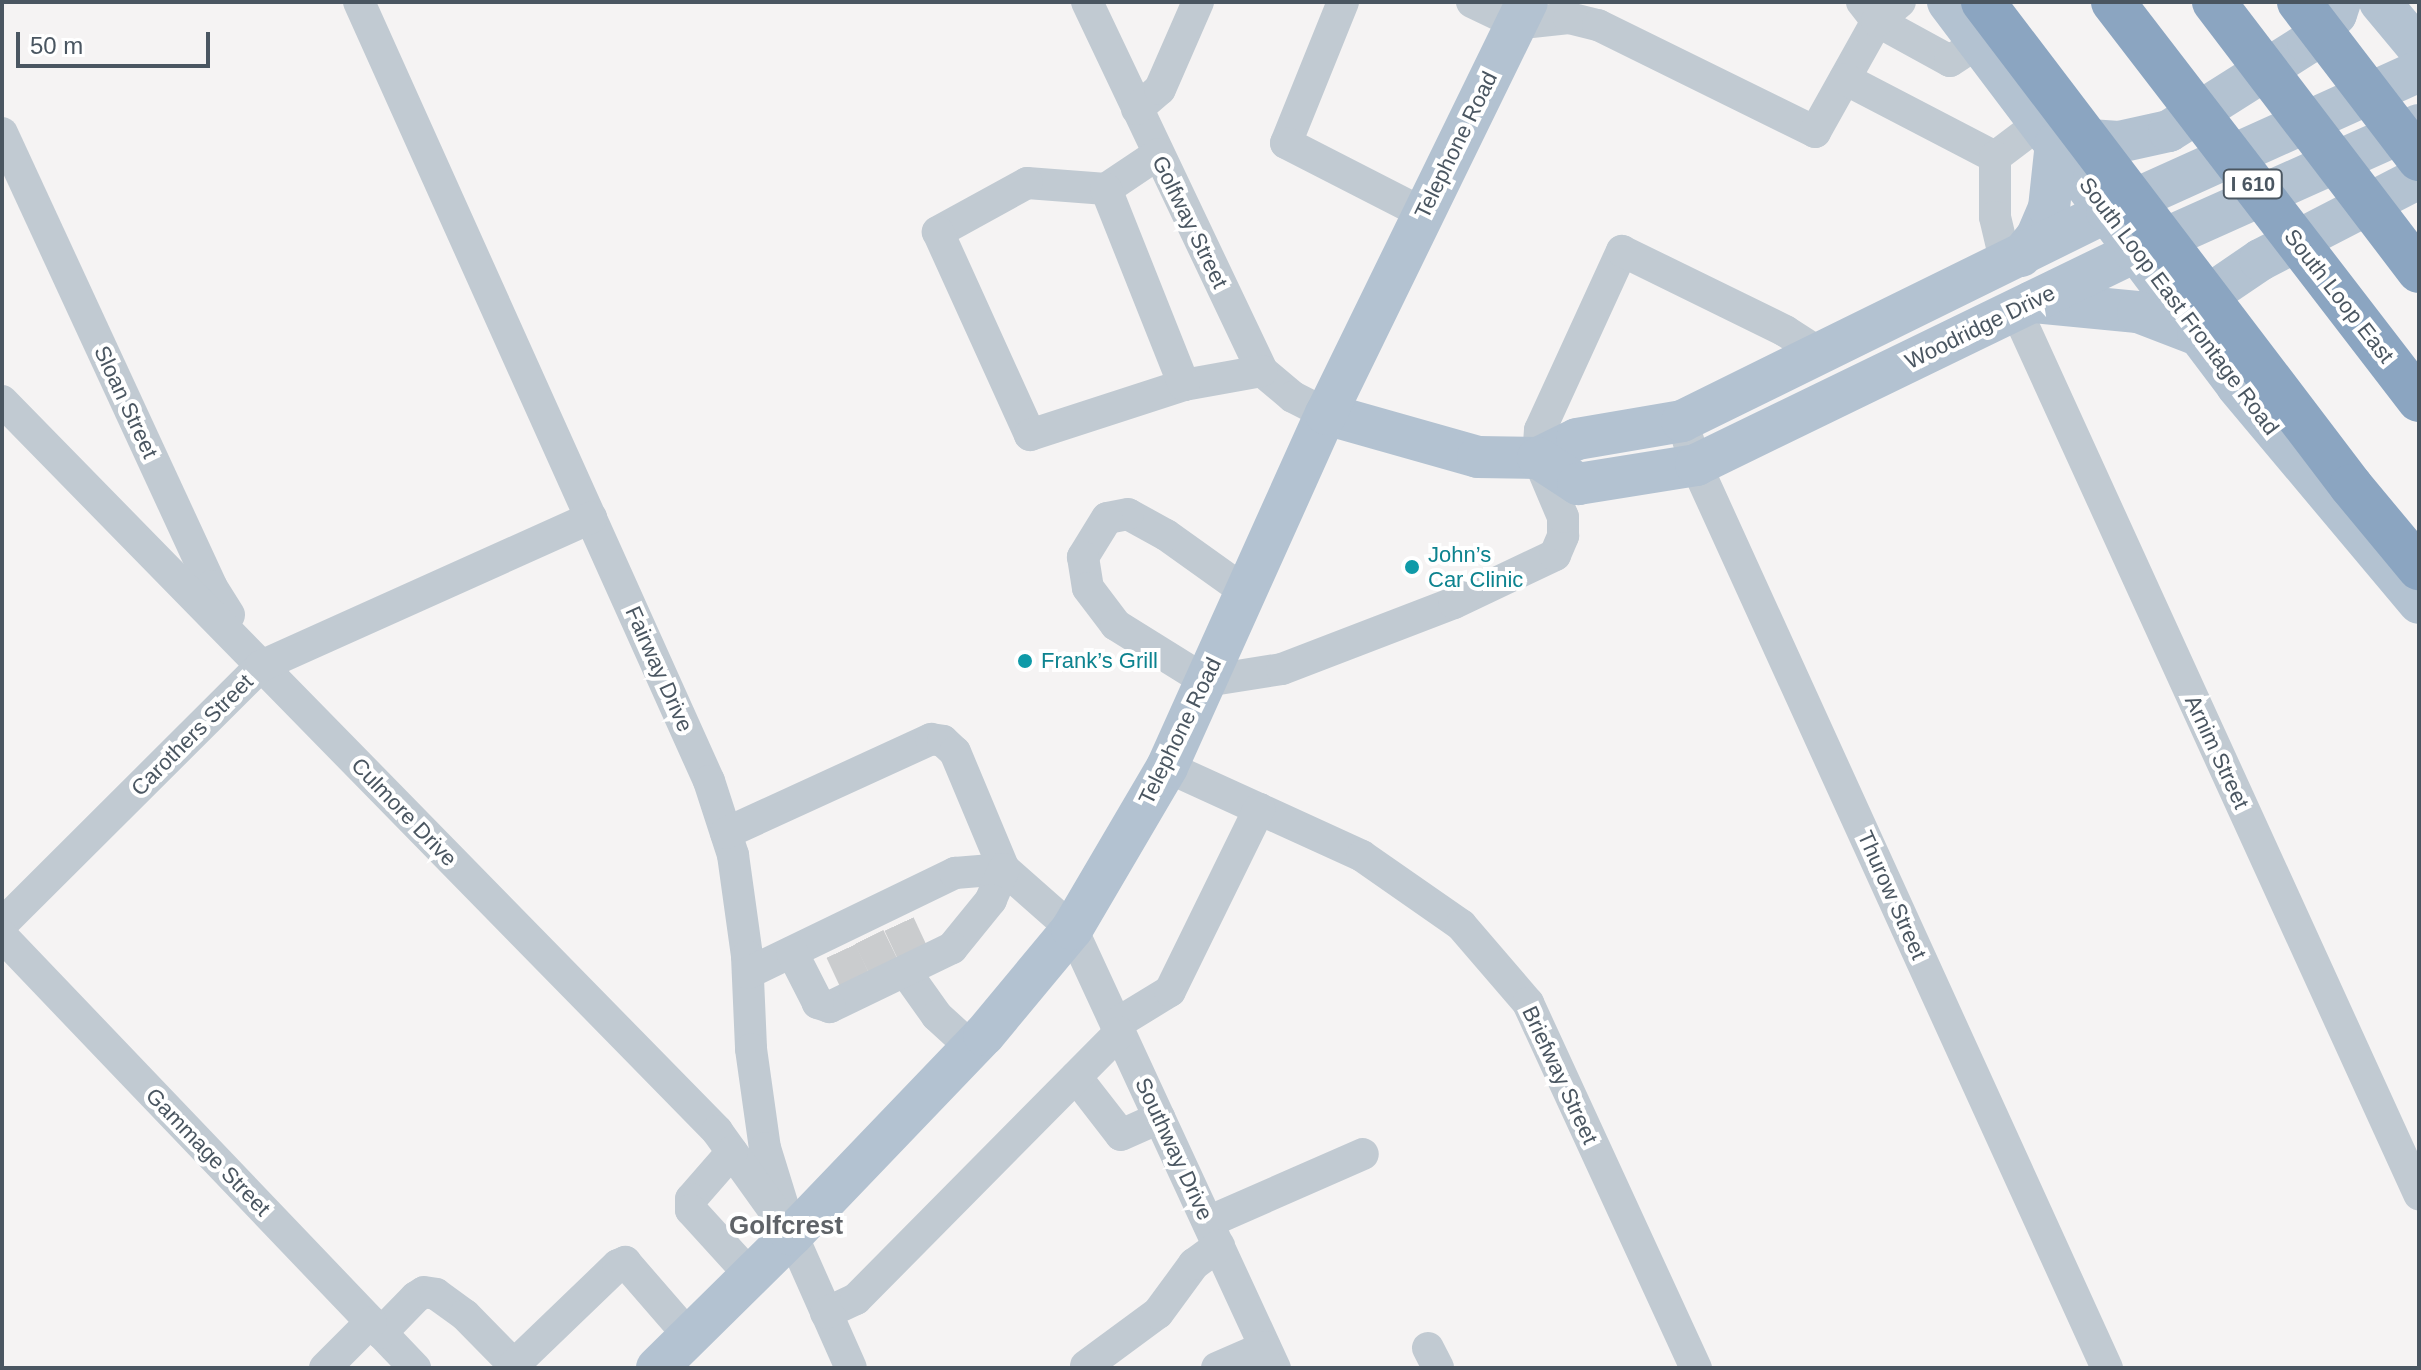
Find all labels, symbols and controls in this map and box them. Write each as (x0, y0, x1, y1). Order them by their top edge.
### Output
scale bar (20, 16, 214, 66)
text: 50 m (30, 32, 83, 59)
street label: Telephone Road (1409, 67, 1503, 223)
street label: Golfway Street (1147, 151, 1233, 293)
road number: I 610 (2221, 168, 2285, 200)
street label: South Loop East Frontage Road (2074, 172, 2284, 440)
street label: South Loop East (2279, 224, 2399, 368)
street label: Woodridge Drive (1901, 279, 2059, 375)
street label: Sloan Street (88, 342, 164, 462)
place label: John’s Car Clinic (1428, 541, 1523, 592)
marker: John’s Car Clinic (1403, 558, 1421, 576)
street label: Fairway Drive (620, 602, 698, 736)
place label: Frank’s Grill (1041, 648, 1158, 674)
marker: Frank’s Grill (1016, 652, 1034, 670)
street label: Telephone Road (1133, 653, 1227, 809)
street label: Carothers Street (126, 669, 258, 801)
street label: Arnim Street (2179, 691, 2255, 813)
street label: Culmore Drive (346, 752, 462, 872)
street label: Thurow Street (1852, 827, 1932, 963)
street label: Briefway Street (1517, 1002, 1603, 1148)
street label: Southway Drive (1129, 1074, 1219, 1224)
street label: Gammage Street (140, 1083, 276, 1221)
district label: Golfcrest (729, 1210, 843, 1242)

